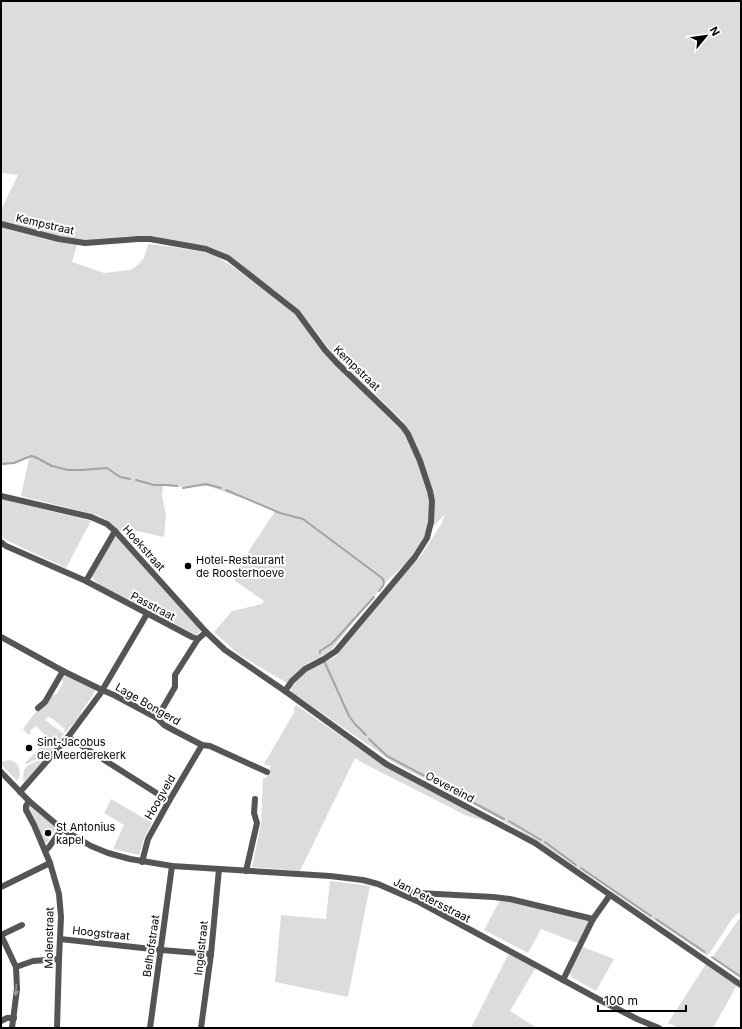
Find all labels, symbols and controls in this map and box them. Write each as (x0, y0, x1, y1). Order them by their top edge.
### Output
north arrow (686, 16, 726, 56)
text: N (707, 24, 723, 38)
street label: Kempstraat (15, 211, 76, 238)
street label: Kempstraat (331, 342, 383, 394)
street label: Hoekstraat (120, 522, 168, 574)
place label: Hotel-Restaurant de Roosterhoeve (196, 553, 285, 580)
marker: Hotel-Restaurant de Roosterhoeve (183, 561, 193, 571)
street label: Passtraat (128, 588, 178, 624)
street label: Lage Bongerd (113, 680, 183, 728)
place label: Sint-Jacobus de Meerderekerk (37, 735, 126, 762)
marker: Sint-Jacobus de Meerderekerk (24, 743, 34, 753)
street label: Oevereind (423, 768, 477, 806)
street label: Hoogveld (141, 772, 179, 822)
place label: St Antonius kapel (56, 820, 116, 847)
marker: St Antonius kapel (43, 828, 53, 838)
street label: Jan Petersstraat (391, 875, 473, 926)
street label: Molenstraat (41, 907, 57, 969)
street label: Belhofstraat (140, 914, 162, 978)
street label: Ingelstraat (191, 920, 211, 976)
street label: Hoogstraat (72, 923, 131, 943)
one-way arrow (13, 984, 20, 996)
scale bar (598, 987, 686, 1013)
text: 100 m (604, 993, 638, 1008)

